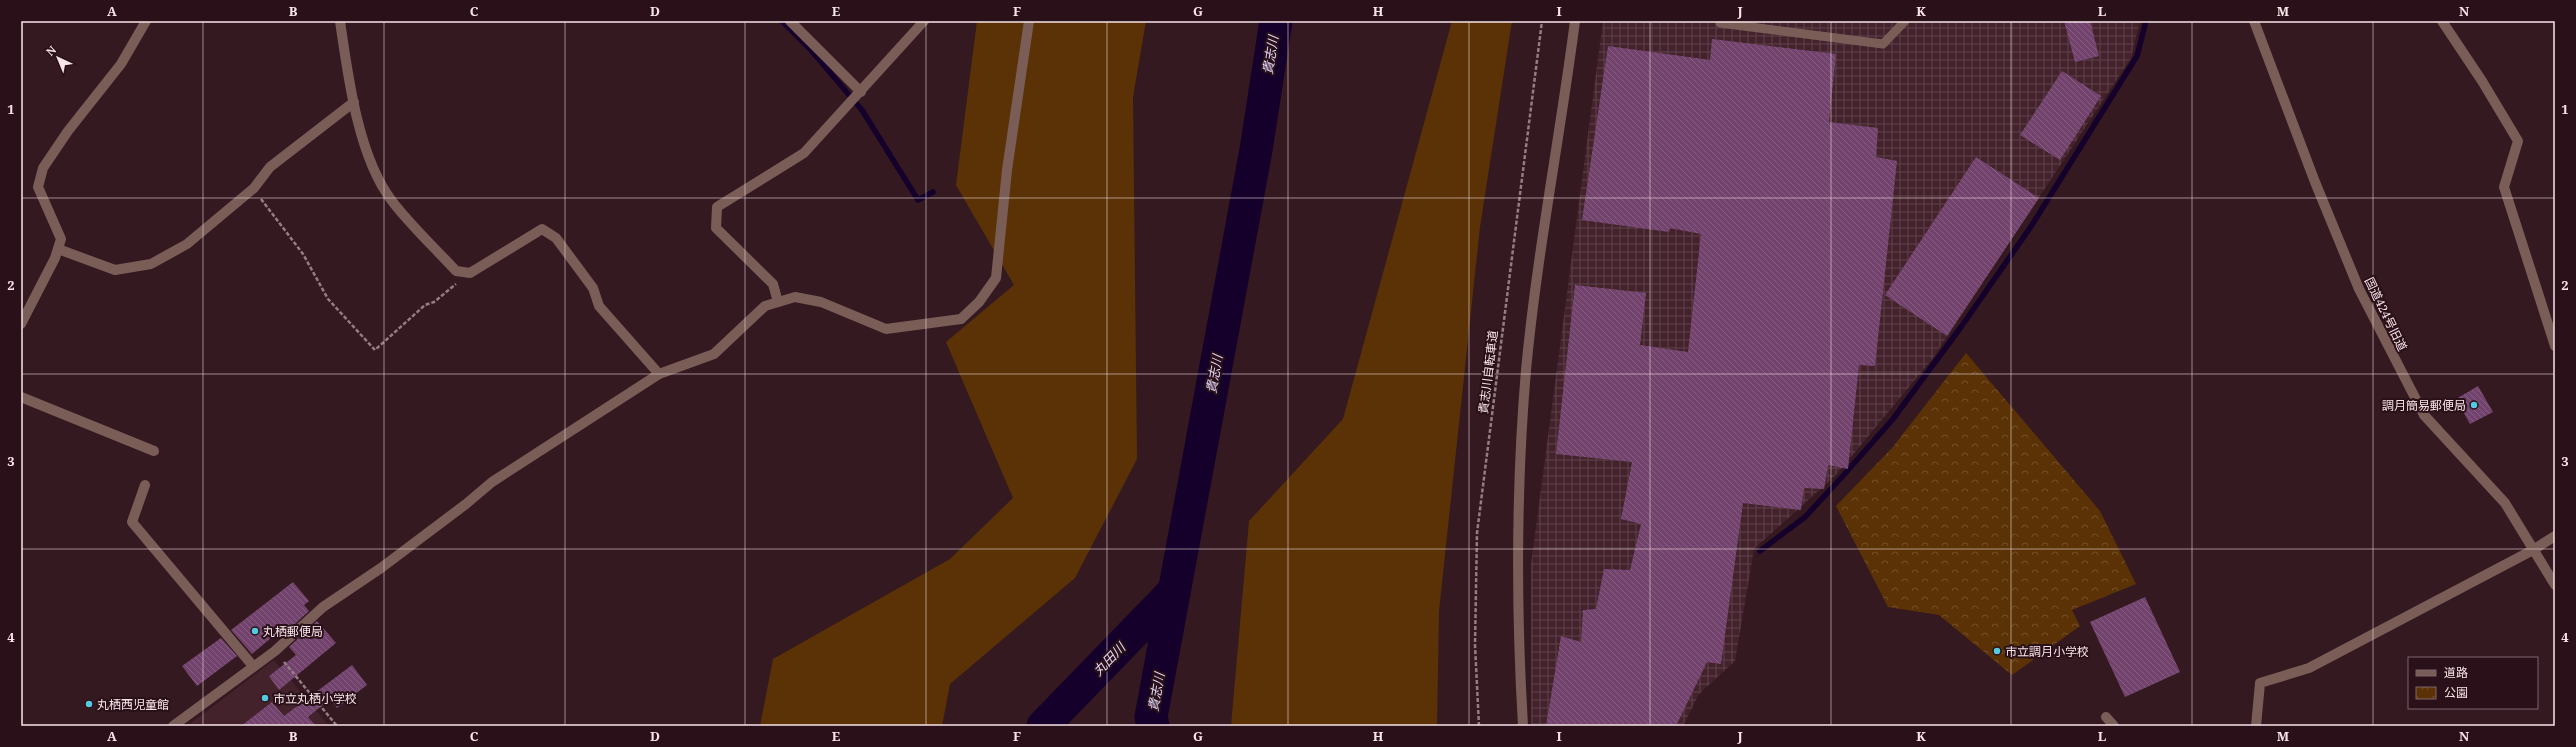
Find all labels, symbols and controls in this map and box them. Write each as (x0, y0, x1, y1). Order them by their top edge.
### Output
text: A (107, 2, 117, 20)
text: B (289, 2, 298, 20)
text: C (470, 2, 479, 20)
text: D (650, 2, 660, 20)
text: E (832, 2, 841, 20)
text: F (1013, 2, 1021, 20)
text: G (1193, 2, 1203, 20)
text: H (1373, 2, 1384, 20)
text: I (1556, 2, 1562, 20)
text: J (1736, 2, 1743, 20)
text: K (1916, 2, 1926, 20)
text: L (2098, 2, 2107, 20)
text: M (2277, 2, 2290, 20)
text: N (2459, 2, 2470, 20)
water label: 貴志川 (1258, 32, 1282, 76)
north arrow (38, 38, 78, 78)
text: N (42, 42, 59, 59)
text: 1 (7, 100, 15, 118)
text: 1 (2561, 100, 2569, 118)
street label: 国道424号旧道 (2361, 274, 2411, 354)
text: 2 (7, 276, 15, 294)
text: 2 (2561, 276, 2569, 294)
street label: 貴志川自転車道 (1474, 329, 1502, 415)
water label: 貴志川 (1202, 351, 1227, 395)
place label: 調月簡易郵便局 (2382, 397, 2466, 414)
marker: 調月簡易郵便局 (2469, 400, 2479, 410)
text: 3 (7, 452, 15, 470)
text: 3 (2561, 452, 2569, 470)
place label: 丸栖郵便局 (263, 623, 323, 640)
marker: 丸栖郵便局 (250, 626, 260, 636)
text: 4 (7, 628, 15, 646)
text: 4 (2561, 628, 2569, 646)
water label: 丸田川 (1089, 637, 1130, 679)
place label: 市立調月小学校 (2005, 643, 2089, 660)
marker: 市立調月小学校 (1992, 646, 2002, 656)
legend (2408, 657, 2538, 709)
text: 道路 (2444, 664, 2468, 681)
water label: 貴志川 (1144, 669, 1169, 713)
text: 公園 (2444, 684, 2468, 701)
place label: 市立丸栖小学校 (273, 690, 357, 707)
marker: 市立丸栖小学校 (260, 693, 270, 703)
place label: 丸栖西児童館 (97, 696, 169, 713)
marker: 丸栖西児童館 (84, 699, 94, 709)
text: A (107, 727, 117, 745)
text: B (289, 727, 298, 745)
text: C (470, 727, 479, 745)
text: D (650, 727, 660, 745)
text: E (832, 727, 841, 745)
text: F (1013, 727, 1021, 745)
text: G (1193, 727, 1203, 745)
text: H (1373, 727, 1384, 745)
text: I (1556, 727, 1562, 745)
text: J (1736, 727, 1743, 745)
text: K (1916, 727, 1926, 745)
text: L (2098, 727, 2107, 745)
text: M (2277, 727, 2290, 745)
text: N (2459, 727, 2470, 745)

